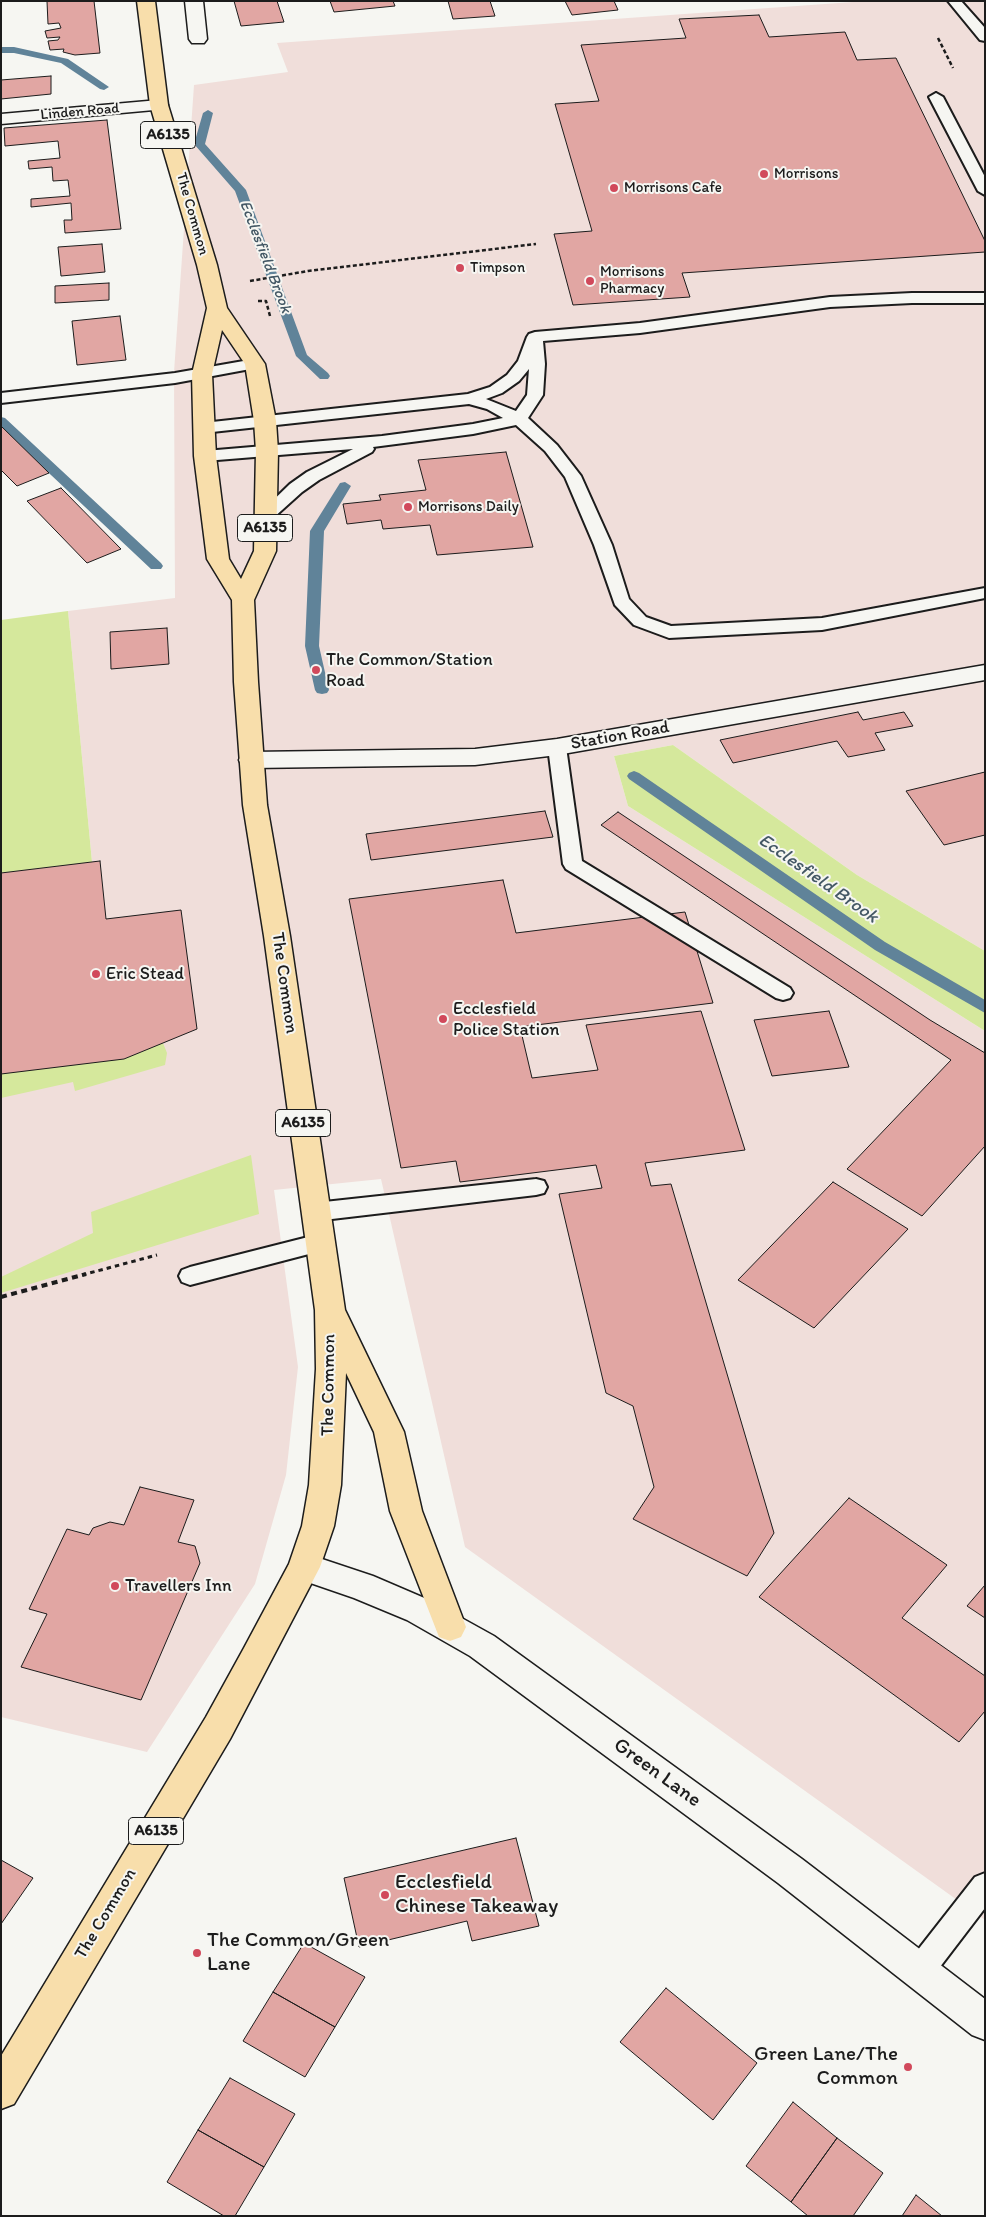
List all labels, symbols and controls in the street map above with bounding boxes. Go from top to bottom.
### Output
street label: Linden Road [40,100,120,124]
road number: A6135 [140,122,196,148]
place label: Morrisons [774,165,838,183]
marker: Morrisons [758,168,770,180]
street label: The Common [172,171,212,257]
place label: Morrisons Cafe [624,179,722,197]
marker: Morrisons Cafe [608,182,620,194]
water label: Ecclesfield Brook [235,198,295,316]
place label: Timpson [470,259,525,277]
marker: Timpson [454,262,466,274]
place label: Morrisons Pharmacy [600,263,664,298]
marker: Morrisons Pharmacy [584,275,596,287]
place label: Morrisons Daily [418,498,519,516]
marker: Morrisons Daily [402,501,414,513]
road number: A6135 [238,514,292,542]
place label: The Common/Station Road [326,649,493,692]
marker: The Common/Station Road [310,664,322,676]
street label: Station Road [569,717,671,755]
water label: Ecclesfield Brook [754,829,882,929]
street label: The Common [266,931,302,1035]
place label: Eric Stead [106,963,184,985]
marker: Eric Stead [90,968,102,980]
place label: Ecclesfield Police Station [453,998,560,1040]
marker: Ecclesfield Police Station [437,1013,449,1025]
road number: A6135 [276,1110,330,1136]
street label: The Common [317,1334,341,1436]
place label: Travellers Inn [125,1575,231,1597]
marker: Travellers Inn [109,1580,121,1592]
street label: Green Lane [608,1733,706,1813]
road number: A6135 [128,1818,184,1844]
street label: The Common [70,1865,142,1963]
place label: Ecclesfield Chinese Takeaway [395,1870,558,1920]
marker: Ecclesfield Chinese Takeaway [379,1889,391,1901]
place label: The Common/Green Lane [207,1928,389,1978]
marker: The Common/Green Lane [191,1947,203,1959]
place label: Green Lane/The Common [754,2042,898,2092]
marker: Green Lane/The Common [902,2061,914,2073]

